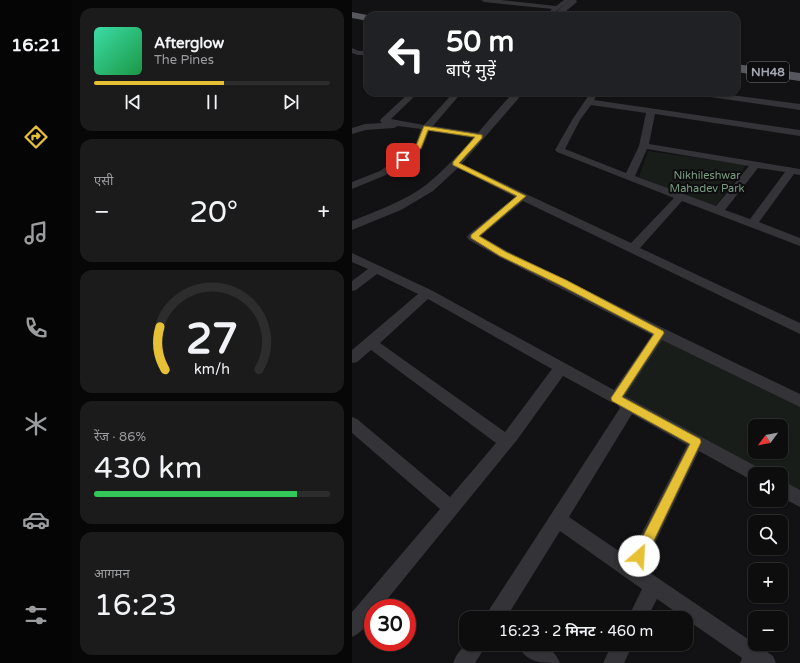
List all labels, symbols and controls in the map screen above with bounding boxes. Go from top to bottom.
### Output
text: 50 m [446,25,514,59]
icon: left [380,28,432,80]
text: 16:21 [11,34,61,56]
text: Afterglow [154,34,224,52]
text: The Pines [154,52,214,68]
text: बाएँ मुड़ें [446,59,496,81]
road number: NH48 [747,62,789,82]
icon: previous [122,91,144,113]
icon: pause [201,91,223,113]
icon: next [280,91,302,113]
icon: directions [22,123,50,151]
pin [386,143,420,177]
icon: arrive [392,149,414,171]
park label: Nikhileshwar Mahadev Park [670,169,745,195]
text: एसी [94,173,113,189]
text: 20° [189,194,238,231]
text: − [94,199,110,225]
text: + [318,199,330,225]
icon: music [22,219,50,247]
icon: phone [22,314,50,342]
text: 27 [186,314,238,364]
text: km/h [194,360,230,377]
icon: climate [22,410,50,438]
north arrow [748,419,788,459]
map controls [748,419,788,651]
text: रेंज · 86% [94,429,146,445]
text: 430 km [94,450,202,487]
button: sound [748,467,788,507]
icon: car [22,506,50,534]
button: search [748,515,788,555]
position arrow [618,535,660,577]
button: + [748,563,788,603]
text: आगमन [94,566,130,582]
text: 16:23 [94,587,177,624]
speed limit sign: 30 [364,599,416,651]
icon: filters [22,601,50,629]
button: − [748,611,788,651]
text: 16:23 · 2 मिनट · 460 m [499,622,653,640]

